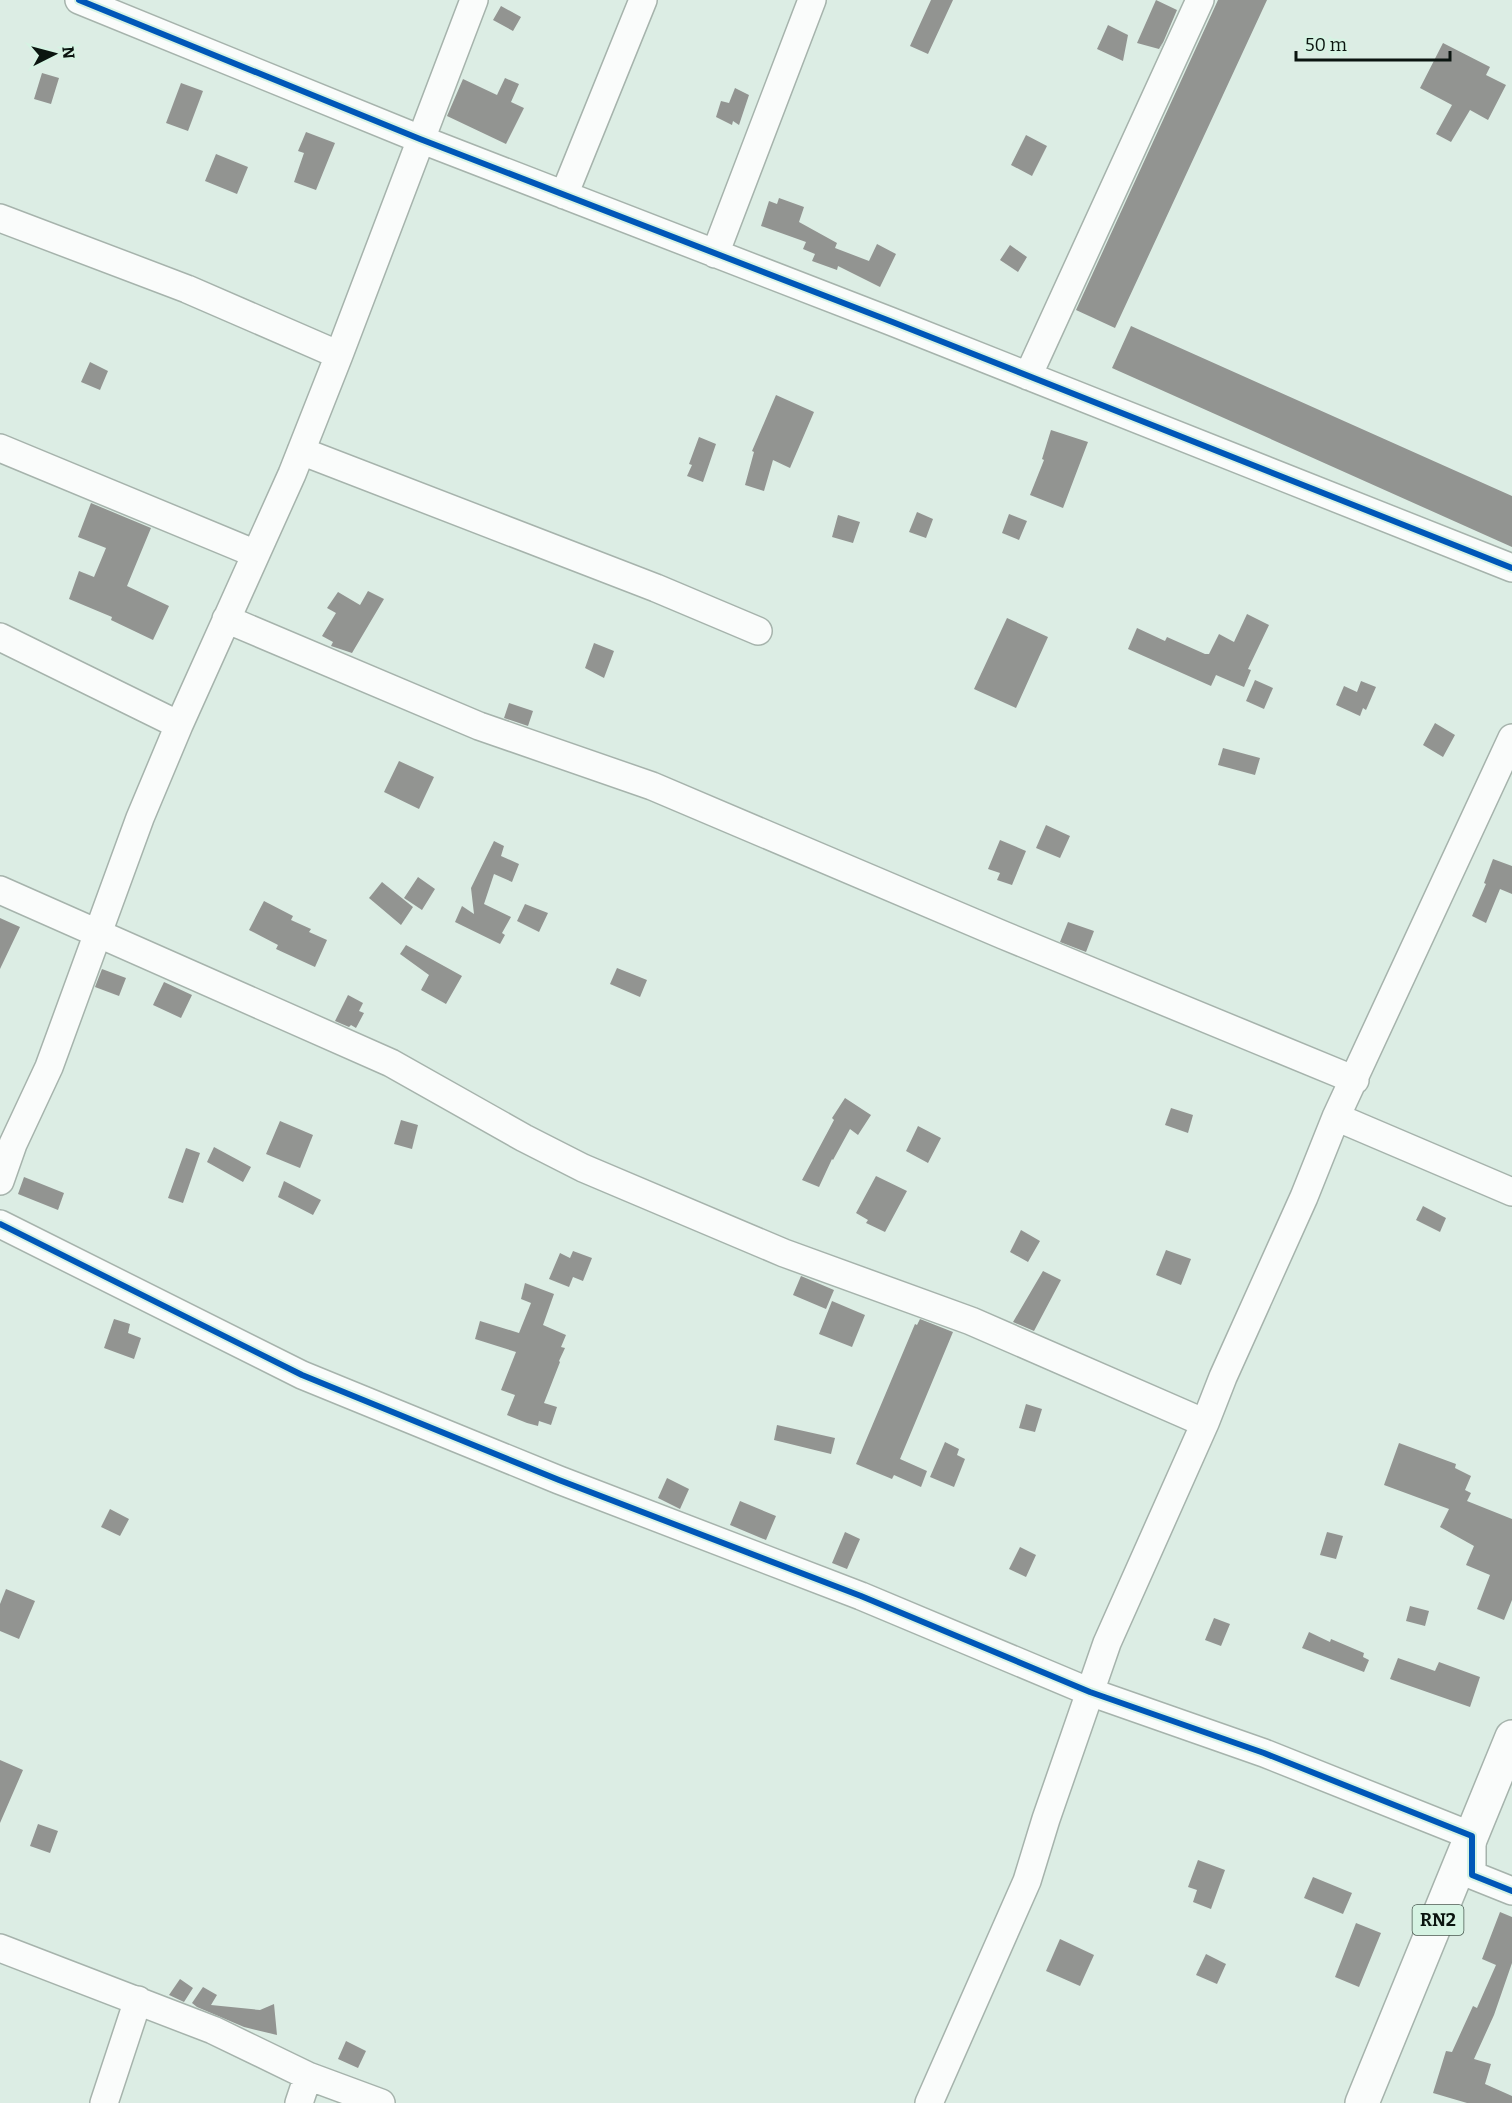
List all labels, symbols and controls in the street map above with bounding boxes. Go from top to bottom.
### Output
north arrow [24,24,84,84]
scale bar [1296,24,1450,62]
text: 50 m [1305,34,1347,56]
text: N [58,45,79,60]
road number: RN2 [1412,1905,1464,1935]

